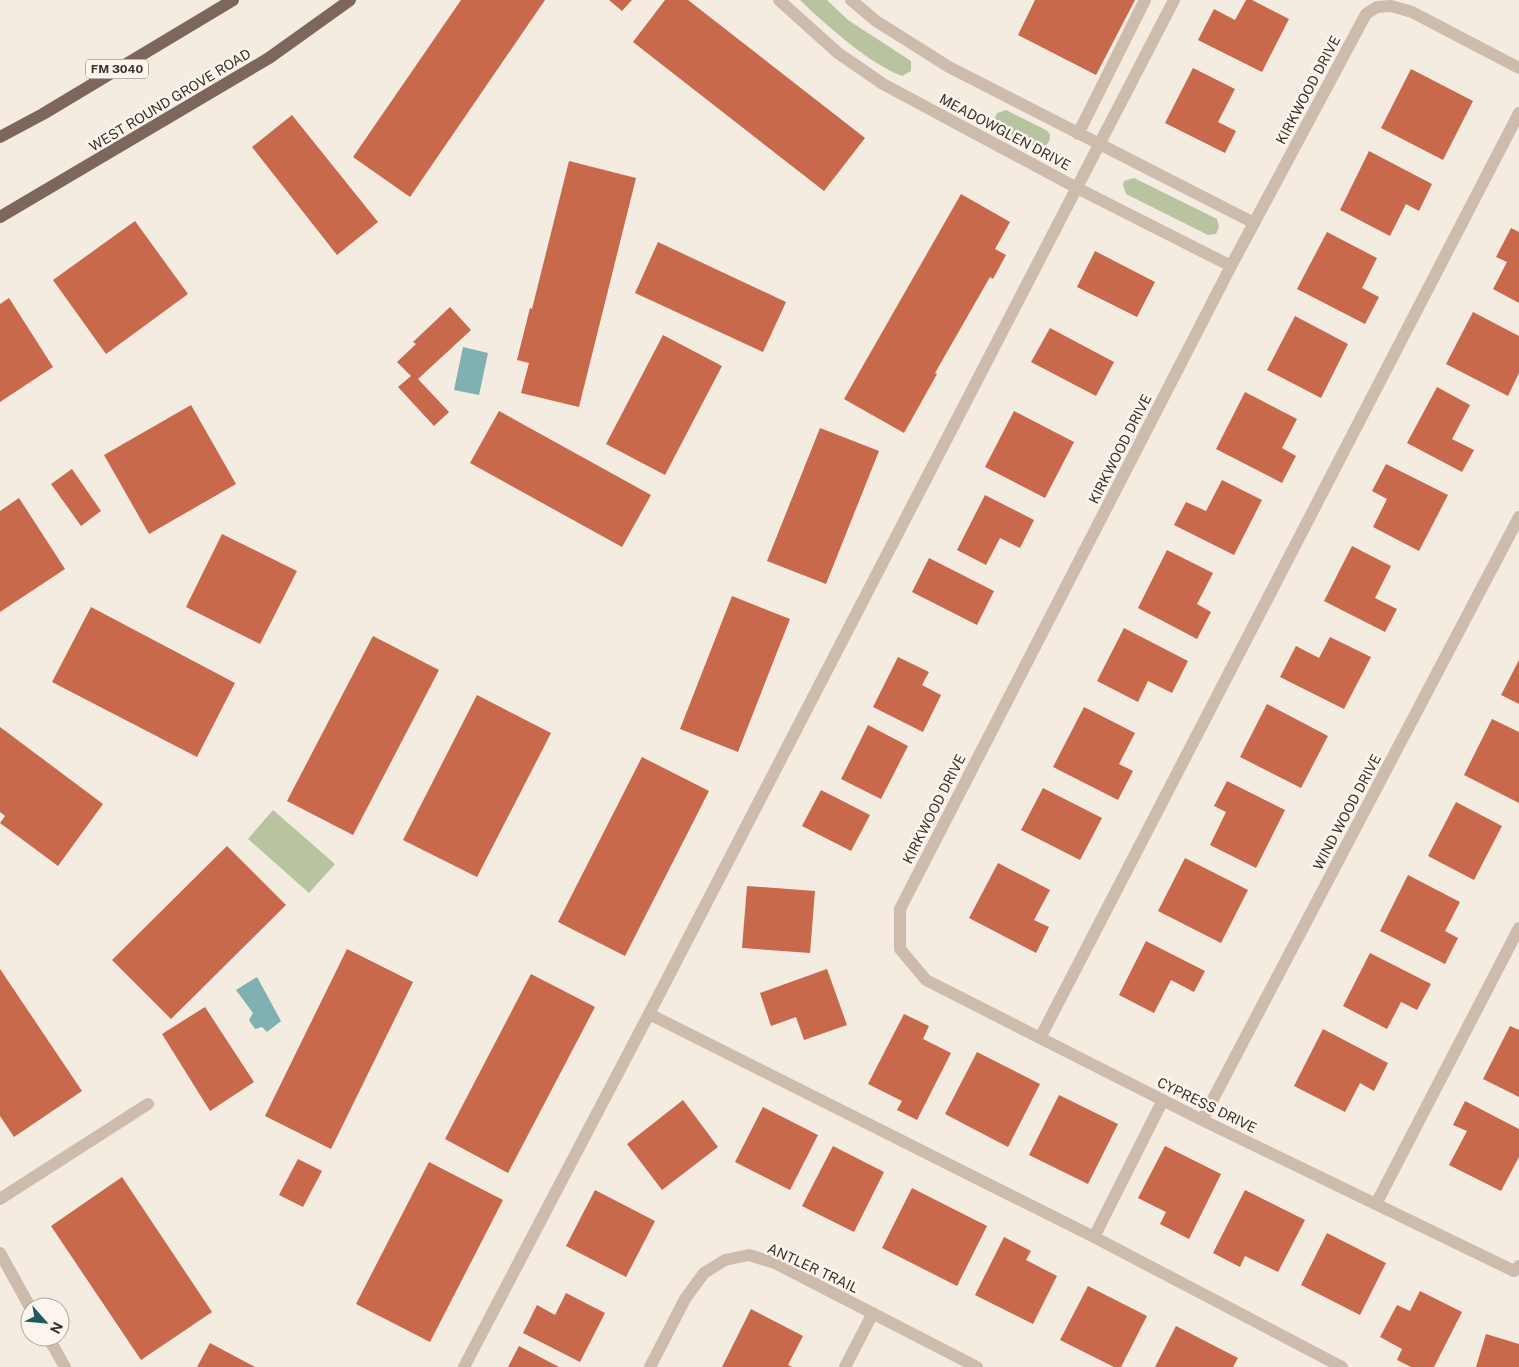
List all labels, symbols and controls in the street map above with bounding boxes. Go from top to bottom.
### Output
street label: KIRKWOOD DRIVE [1273,33,1343,147]
street label: WEST ROUND GROVE ROAD [86,45,254,155]
road number: FM 3040 [86,60,148,78]
street label: MEADOWGLEN DRIVE [937,91,1073,173]
street label: KIRKWOOD DRIVE [1085,392,1155,506]
street label: WIND WOOD DRIVE [1310,751,1384,873]
street label: KIRKWOOD DRIVE [899,752,969,866]
street label: CYPRESS DRIVE [1155,1074,1259,1136]
street label: ANTLER TRAIL [765,1240,861,1296]
north arrow [20,1297,70,1347]
text: N [47,1319,66,1336]

